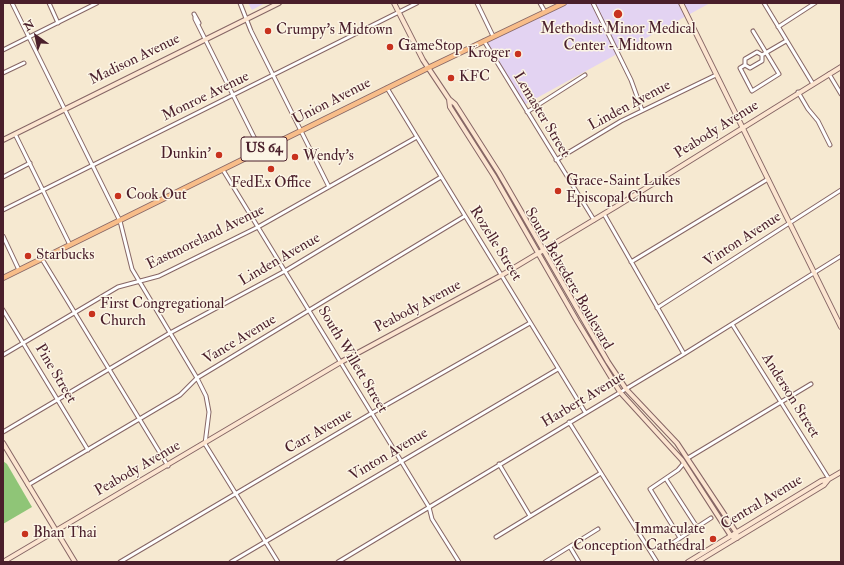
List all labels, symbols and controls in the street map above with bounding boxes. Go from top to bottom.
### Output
marker: Methodist Minor Medical Center - Midtown [612,8,624,20]
north arrow [16,16,56,56]
text: N [22,17,37,34]
place label: Methodist Minor Medical Center - Midtown [540,21,696,56]
place label: Crumpy's Midtown [276,22,393,40]
marker: Crumpy's Midtown [263,26,273,36]
street label: Madison Avenue [87,30,183,90]
place label: GameStop [398,38,463,56]
marker: GameStop [385,42,395,52]
place label: Kroger [468,45,510,63]
marker: Kroger [513,49,523,59]
street label: Monroe Avenue [159,68,253,126]
place label: KFC [459,69,490,87]
street label: Lemaster Street [509,69,573,161]
marker: KFC [446,73,456,83]
street label: Union Avenue [290,75,374,129]
street label: Linden Avenue [586,77,674,135]
street label: Peabody Avenue [672,97,762,163]
road number: US 64 [241,137,287,161]
place label: Dunkin' [161,146,211,164]
place label: Wendy's [303,148,354,166]
marker: Dunkin' [214,150,224,160]
marker: Wendy's [290,152,300,162]
marker: FedEx Office [266,164,276,174]
place label: Grace-Saint Lukes Episcopal Church [566,173,680,208]
place label: FedEx Office [231,175,311,193]
marker: Grace-Saint Lukes Episcopal Church [553,186,563,196]
place label: Cook Out [126,187,186,205]
marker: Cook Out [113,191,123,201]
street label: Eastmoreland Avenue [144,202,268,274]
street label: Rozelle Street [465,203,525,285]
street label: South Belvedere Boulevard [520,205,616,353]
street label: Vinton Avenue [701,208,785,272]
street label: Linden Avenue [236,230,324,290]
place label: Starbucks [36,247,94,265]
marker: Starbucks [23,251,33,261]
street label: Peabody Avenue [371,277,465,337]
place label: First Congregational Church [100,296,224,331]
street label: South Willett Street [313,303,391,417]
marker: First Congregational Church [87,309,97,319]
street label: Vance Avenue [200,311,280,369]
street label: Pine Street [30,341,80,407]
street label: Anderson Street [757,351,823,441]
street label: Harbert Avenue [539,368,629,432]
street label: Carr Avenue [282,405,356,459]
street label: Vinton Avenue [346,424,432,486]
street label: Peabody Avenue [92,437,184,501]
street label: Central Avenue [718,472,806,534]
place label: Immaculate Conception Cathedral [573,521,705,556]
place label: Bhan Thai [33,525,97,543]
marker: Bhan Thai [20,529,30,539]
marker: Immaculate Conception Cathedral [708,534,718,544]

